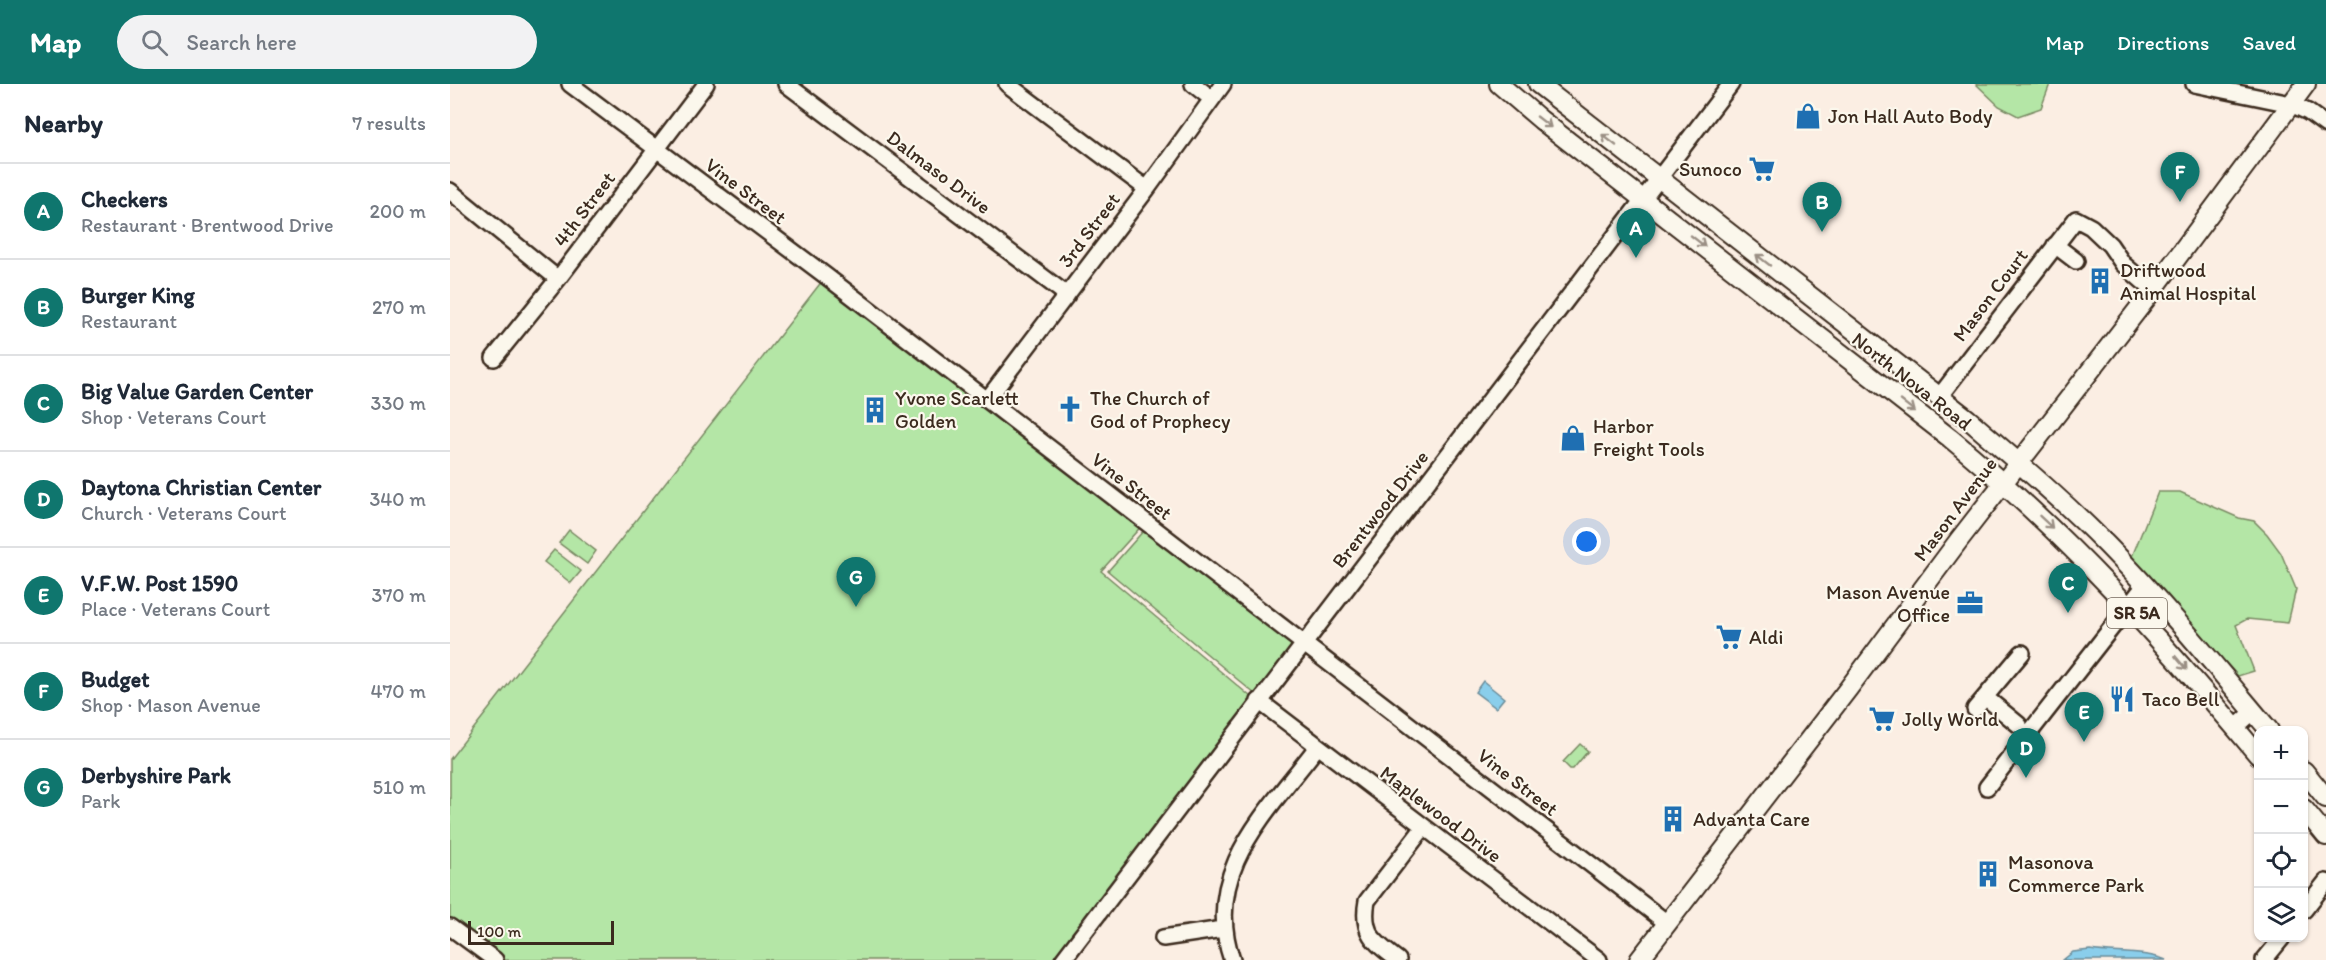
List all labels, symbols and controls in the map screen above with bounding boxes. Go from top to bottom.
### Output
search box [117,15,537,69]
text: Map [30,25,81,59]
icon: search [138,26,171,59]
text: Search here [186,29,297,56]
text: Map [2046,30,2084,55]
text: Directions [2117,30,2209,55]
text: Saved [2242,30,2296,55]
shop icon: Jon Hall Auto Body [1793,101,1823,131]
place label: Jon Hall Auto Body [1828,104,1993,128]
text: Nearby [24,107,103,139]
text: 7 results [352,111,426,135]
one-way arrow [1536,115,1552,128]
street label: Dalmaso Drive [882,125,996,219]
one-way arrow [1601,133,1617,146]
pin: F [2160,152,2200,202]
street label: Vine Street [701,153,791,229]
supermarket icon: Sunoco [1747,154,1777,184]
place label: Sunoco [1679,157,1742,181]
street label: 4th Street [548,166,620,251]
pin: B [1802,182,1842,232]
text: Checkers [81,186,168,213]
street label: 3rd Street [1053,188,1125,272]
text: A [37,199,50,223]
text: 200 m [370,199,426,223]
pin: A [1616,208,1656,258]
text: Restaurant · Brentwood Drive [81,213,334,237]
one-way arrow [1689,235,1705,248]
street label: Mason Court [1947,244,2033,346]
one-way arrow [1755,254,1771,267]
place label: Driftwood Animal Hospital [2120,258,2257,305]
building icon: Driftwood Animal Hospital [2085,266,2115,296]
text: Burger King [81,282,195,309]
text: B [37,295,50,319]
text: 270 m [372,295,426,319]
text: Restaurant [81,309,177,333]
street label: North Nova Road [1847,327,1977,435]
text: Big Value Garden Center [81,378,313,405]
place label: Yvone Scarlett Golden [895,386,1019,433]
place label: The Church of God of Prophecy [1090,386,1231,433]
text: C [37,391,50,415]
text: 330 m [371,391,426,415]
church icon: The Church of God of Prophecy [1055,394,1085,424]
building icon: Yvone Scarlett Golden [860,395,890,425]
one-way arrow [1900,399,1916,412]
text: Shop · Veterans Court [81,405,266,429]
place label: Harbor Freight Tools [1593,414,1705,461]
shop icon: Harbor Freight Tools [1558,423,1588,453]
street label: Brentwood Drive [1327,445,1433,573]
street label: Vine Street [1087,447,1177,525]
street label: Mason Avenue [1908,452,2002,566]
text: Daytona Christian Center [81,474,321,501]
text: D [37,487,50,511]
text: 340 m [369,487,426,511]
text: Church · Veterans Court [81,501,286,525]
one-way arrow [2039,515,2054,529]
your location [1572,527,1601,556]
pin: G [836,558,876,607]
pin: C [2048,564,2088,613]
text: V.F.W. Post 1590 [81,570,238,597]
place label: Mason Avenue Office [1826,580,1950,627]
text: E [38,583,49,607]
text: 370 m [372,583,426,607]
office icon: Mason Avenue Office [1955,588,1985,618]
text: Place · Veterans Court [81,597,270,621]
road number: SR 5A [2107,598,2167,628]
supermarket icon: Aldi [1714,622,1744,652]
place label: Aldi [1749,625,1783,649]
one-way arrow [2174,655,2187,671]
text: Budget [81,666,149,693]
text: F [38,679,49,703]
text: 470 m [370,679,426,703]
restaurant icon: Taco Bell [2107,684,2137,714]
place label: Taco Bell [2142,687,2220,711]
pin: E [2064,692,2104,742]
text: Shop · Mason Avenue [81,693,261,717]
supermarket icon: Jolly World [1867,704,1897,734]
place label: Jolly World [1902,707,1999,731]
map controls [2254,726,2308,942]
button: + [2254,726,2308,780]
pin: D [2006,728,2046,778]
street label: Vine Street [1473,743,1563,821]
street label: Maplewood Drive [1375,760,1507,868]
text: Derbyshire Park [81,762,231,789]
text: G [37,775,50,799]
text: 510 m [373,775,426,799]
button: − [2254,780,2308,834]
text: Park [81,789,120,813]
building icon: Advanta Care [1658,804,1688,834]
place label: Advanta Care [1693,807,1810,831]
button: locate [2254,834,2308,888]
place label: Masonova Commerce Park [2008,850,2145,897]
building icon: Masonova Commerce Park [1973,859,2003,889]
button: layers [2254,888,2308,942]
scale bar [468,918,614,946]
text: 100 m [477,922,521,941]

